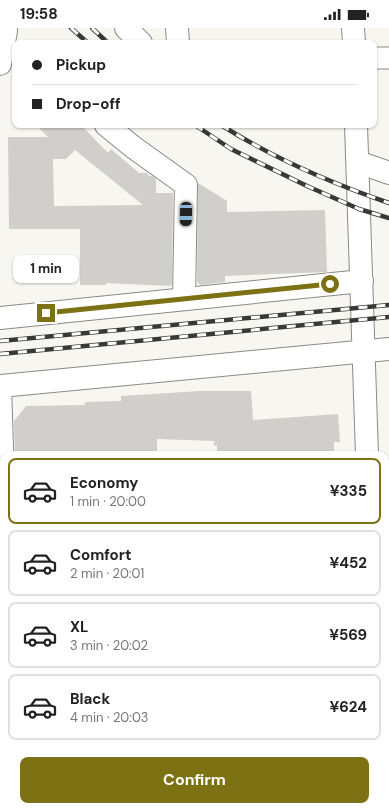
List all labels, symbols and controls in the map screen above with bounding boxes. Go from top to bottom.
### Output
text: 19:58 [20,4,58,24]
text: Pickup [56,55,106,75]
text: Drop-off [56,94,121,114]
car [180,202,192,226]
callout: 1 min [13,255,79,283]
text: 1 min [30,260,62,277]
route start [321,275,339,293]
route end [37,304,55,322]
icon: car [22,473,58,509]
text: Economy [70,473,138,493]
text: ¥335 [330,481,367,501]
text: 1 min · 20:00 [70,493,146,510]
icon: car [22,545,58,581]
text: Comfort [70,545,131,565]
text: ¥452 [330,553,367,573]
text: 2 min · 20:01 [70,565,144,582]
icon: car [22,617,58,653]
text: XL [70,617,88,637]
text: ¥569 [329,625,367,645]
text: 3 min · 20:02 [70,637,148,654]
icon: car [22,689,58,725]
text: Black [70,689,110,709]
text: ¥624 [330,697,367,717]
text: 4 min · 20:03 [70,709,148,726]
button: Confirm [20,757,369,803]

